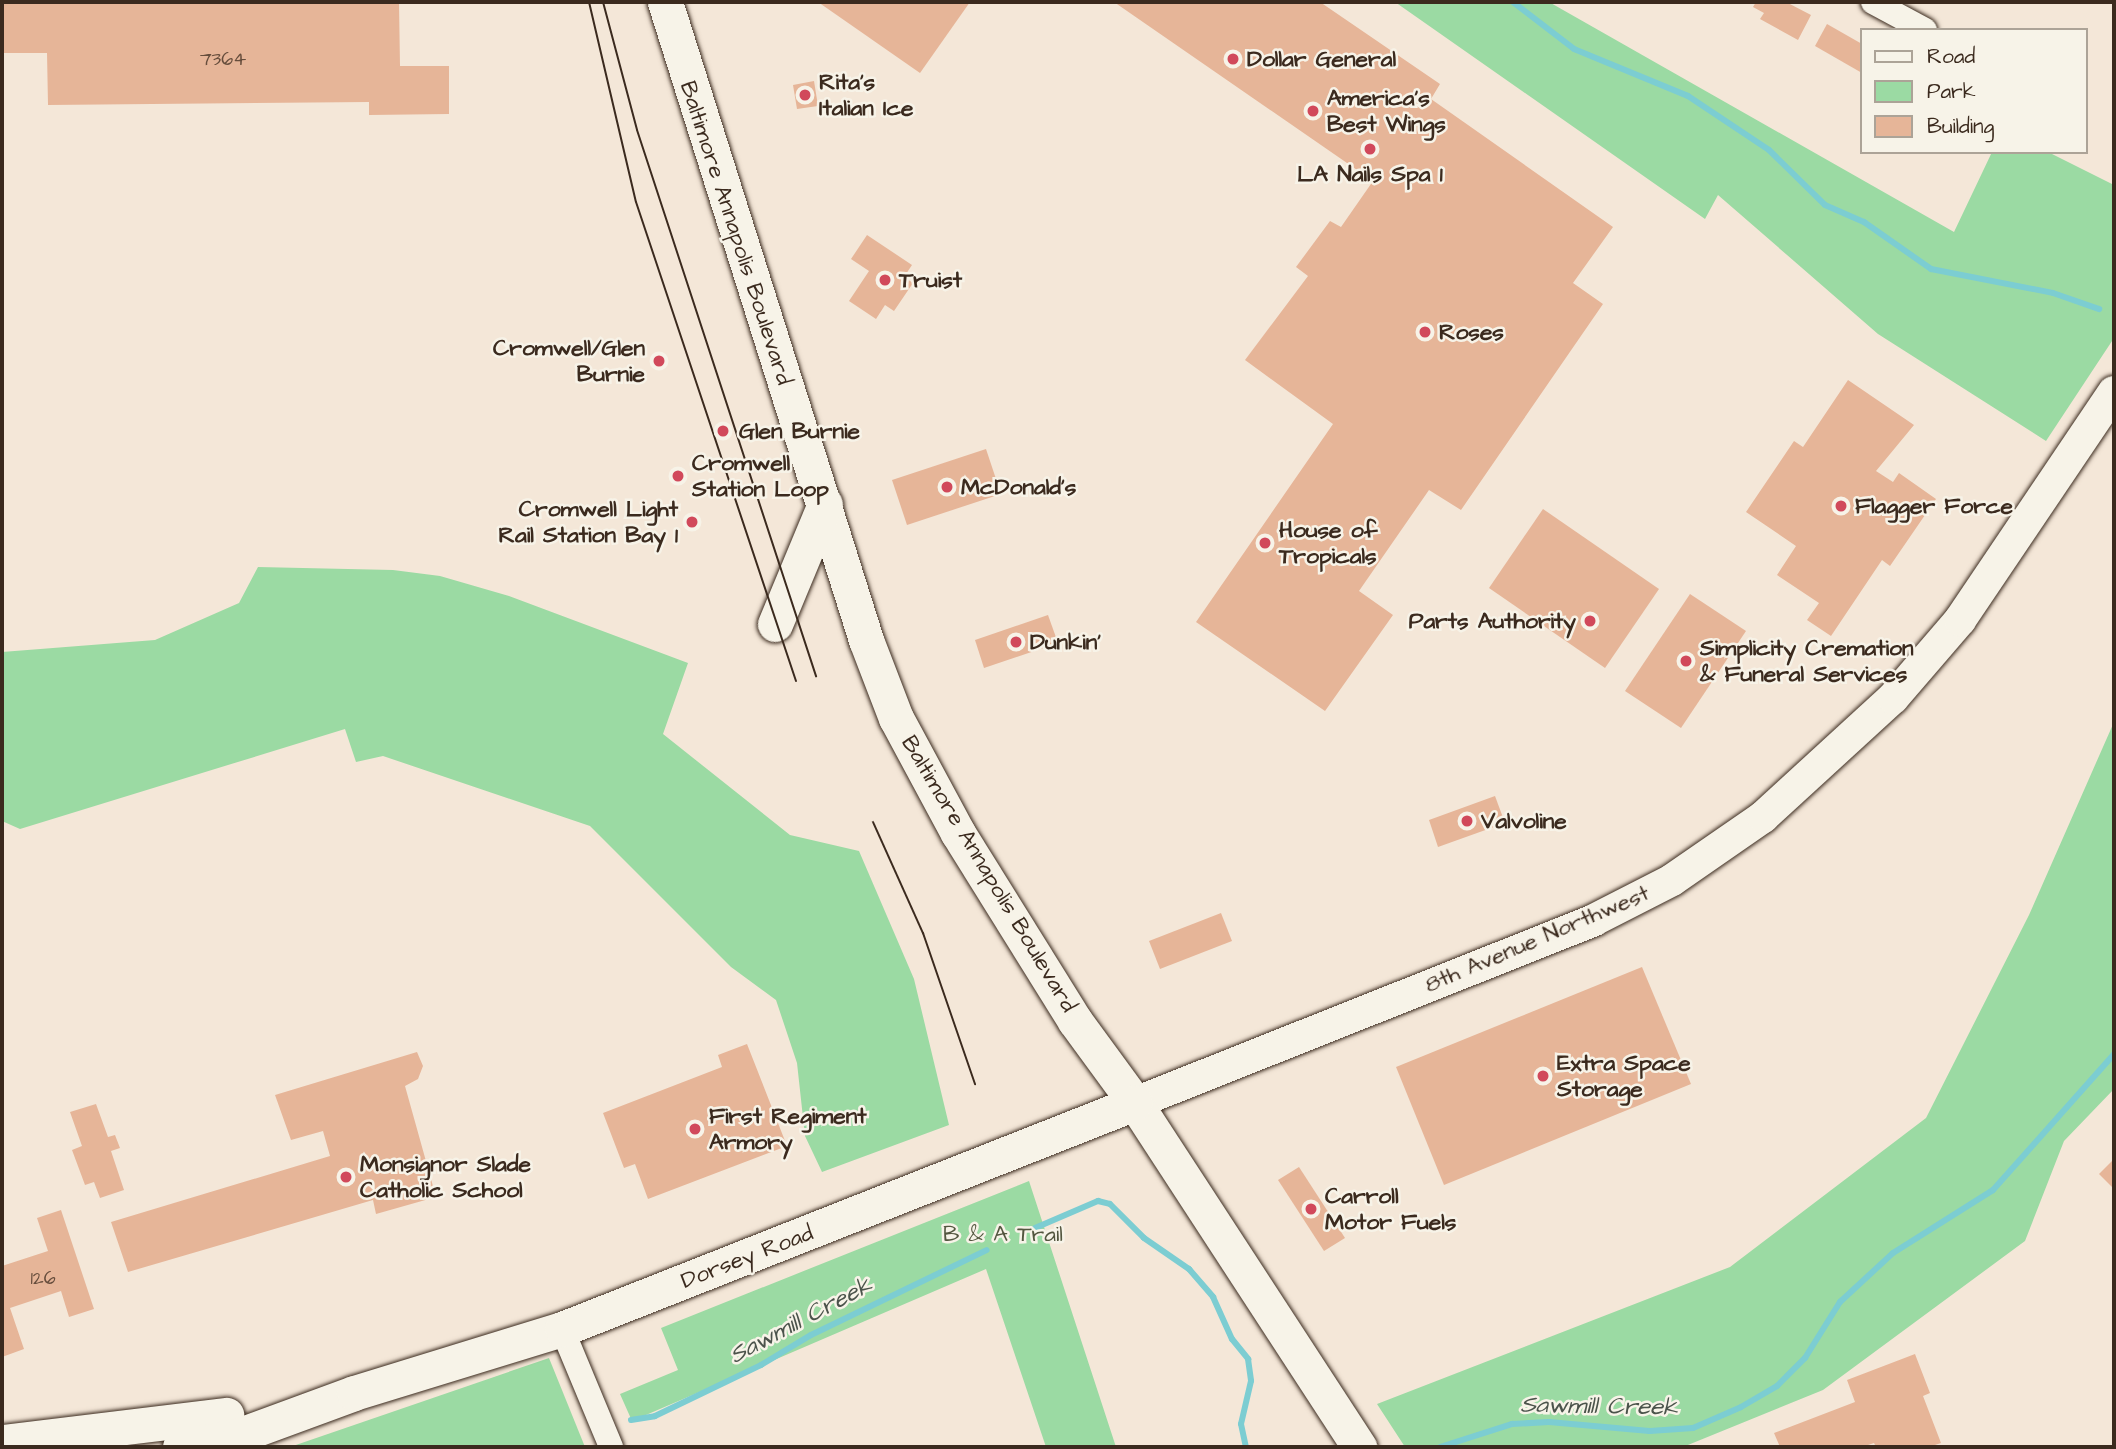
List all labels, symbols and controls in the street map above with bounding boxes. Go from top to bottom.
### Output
legend [1860,28,2088,154]
text: Road [1927,42,1975,71]
place label: Dollar General [1247,45,1396,73]
house number: 7364 [200,49,246,71]
marker: Dollar General [1225,51,1241,67]
place label: Rita's Italian Ice [819,68,913,122]
text: Park [1927,77,1976,106]
street label: Baltimore Annapolis Boulevard [674,78,798,388]
place label: America's Best Wings [1327,84,1446,138]
marker: Rita's Italian Ice [797,87,813,103]
marker: America's Best Wings [1305,103,1321,119]
text: Building [1927,112,1994,141]
marker: LA Nails Spa 1 [1362,141,1378,157]
place label: LA Nails Spa 1 [1297,160,1443,188]
place label: Truist [899,266,962,294]
marker: Truist [877,272,893,288]
place label: Roses [1439,318,1504,346]
marker: Roses [1417,324,1433,340]
place label: Cromwell/Glen Burnie [493,334,645,388]
marker: Cromwell/Glen Burnie [651,353,667,369]
place label: Glen Burnie [739,417,860,445]
marker: Glen Burnie [713,421,733,441]
place label: Cromwell Station Loop [692,449,829,503]
marker: Cromwell Station Loop [670,468,686,484]
place label: McDonald's [961,473,1076,501]
marker: McDonald's [939,479,955,495]
place label: Flagger Force [1855,492,2013,520]
place label: Cromwell Light Rail Station Bay 1 [499,495,678,549]
marker: Flagger Force [1833,498,1849,514]
marker: Cromwell Light Rail Station Bay 1 [684,514,700,530]
place label: House of Tropicals [1279,516,1377,570]
marker: House of Tropicals [1257,535,1273,551]
place label: Parts Authority [1409,607,1576,635]
marker: Parts Authority [1582,613,1598,629]
place label: Dunkin' [1030,628,1101,656]
marker: Dunkin' [1008,634,1024,650]
place label: Simplicity Cremation & Funeral Services [1700,634,1913,688]
marker: Simplicity Cremation & Funeral Services [1678,653,1694,669]
street label: Baltimore Annapolis Boulevard [895,731,1083,1017]
place label: Valvoline [1481,807,1567,835]
marker: Valvoline [1459,813,1475,829]
street label: 8th Avenue Northwest [1421,879,1653,999]
place label: Extra Space Storage [1557,1049,1691,1103]
marker: Extra Space Storage [1535,1068,1551,1084]
place label: First Regiment Armory [709,1102,866,1156]
marker: First Regiment Armory [687,1121,703,1137]
place label: Monsignor Slade Catholic School [360,1150,531,1204]
marker: Monsignor Slade Catholic School [338,1169,354,1185]
place label: Carroll Motor Fuels [1325,1182,1456,1236]
marker: Carroll Motor Fuels [1303,1201,1319,1217]
street label: Dorsey Road [677,1219,817,1295]
park label: B & A Trail [943,1220,1063,1248]
house number: 126 [30,1268,56,1290]
water label: Sawmill Creek [725,1271,877,1371]
water label: Sawmill Creek [1520,1391,1678,1423]

